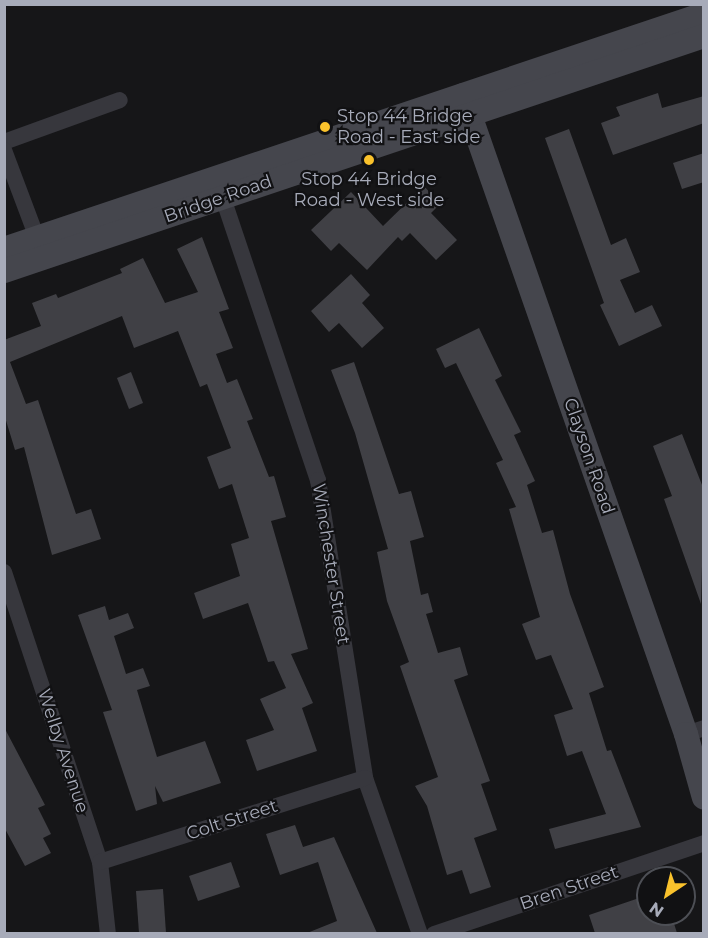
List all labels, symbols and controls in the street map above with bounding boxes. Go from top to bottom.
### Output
place label: Stop 44 Bridge Road - East side [337,106,480,148]
marker: Stop 44 Bridge Road - East side [318,120,332,134]
marker: Stop 44 Bridge Road - West side [362,153,376,167]
place label: Stop 44 Bridge Road - West side [294,169,444,212]
street label: Bridge Road [161,170,275,228]
street label: Clayson Road [559,395,619,517]
street label: Winchester Street [308,482,354,646]
street label: Welby Avenue [33,686,93,816]
street label: Colt Street [184,795,280,845]
street label: Bren Street [517,861,621,915]
north arrow [636,866,696,926]
text: N [646,898,667,921]

